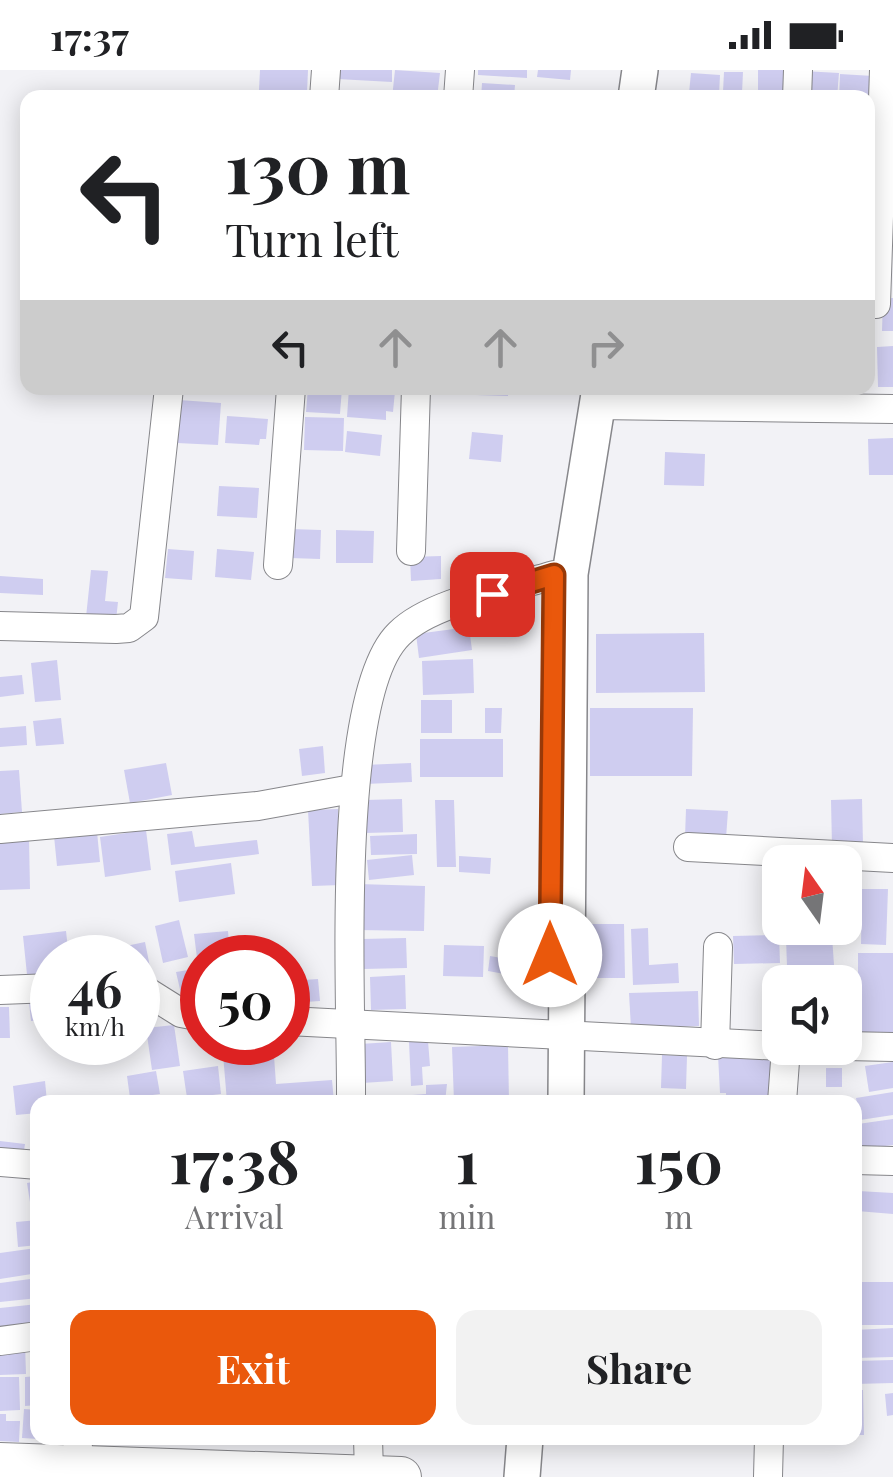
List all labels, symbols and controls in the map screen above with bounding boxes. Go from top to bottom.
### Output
text: 17:37 [50,10,129,61]
text: 130 m [225,118,410,212]
icon: left [60,130,190,260]
text: Turn left [225,208,399,268]
icon: left [263,320,318,375]
icon: ahead [368,320,423,375]
icon: ahead [473,320,528,375]
icon: right [578,320,633,375]
pin [450,552,535,637]
icon: arrive [465,567,520,622]
north arrow [762,845,862,945]
map controls [762,845,862,1065]
position arrow [498,903,602,1007]
speed limit sign: 50 [180,935,310,1065]
text: 46 [68,954,122,1021]
button: sound [762,965,862,1065]
text: km/h [65,1009,125,1042]
text: 17:38 [169,1119,300,1199]
text: 1 [456,1119,479,1199]
text: 150 [634,1119,723,1199]
text: Arrival [185,1194,284,1237]
text: min [439,1194,495,1237]
text: m [665,1194,693,1237]
button: Exit [70,1310,436,1425]
button: Share [456,1310,822,1425]

